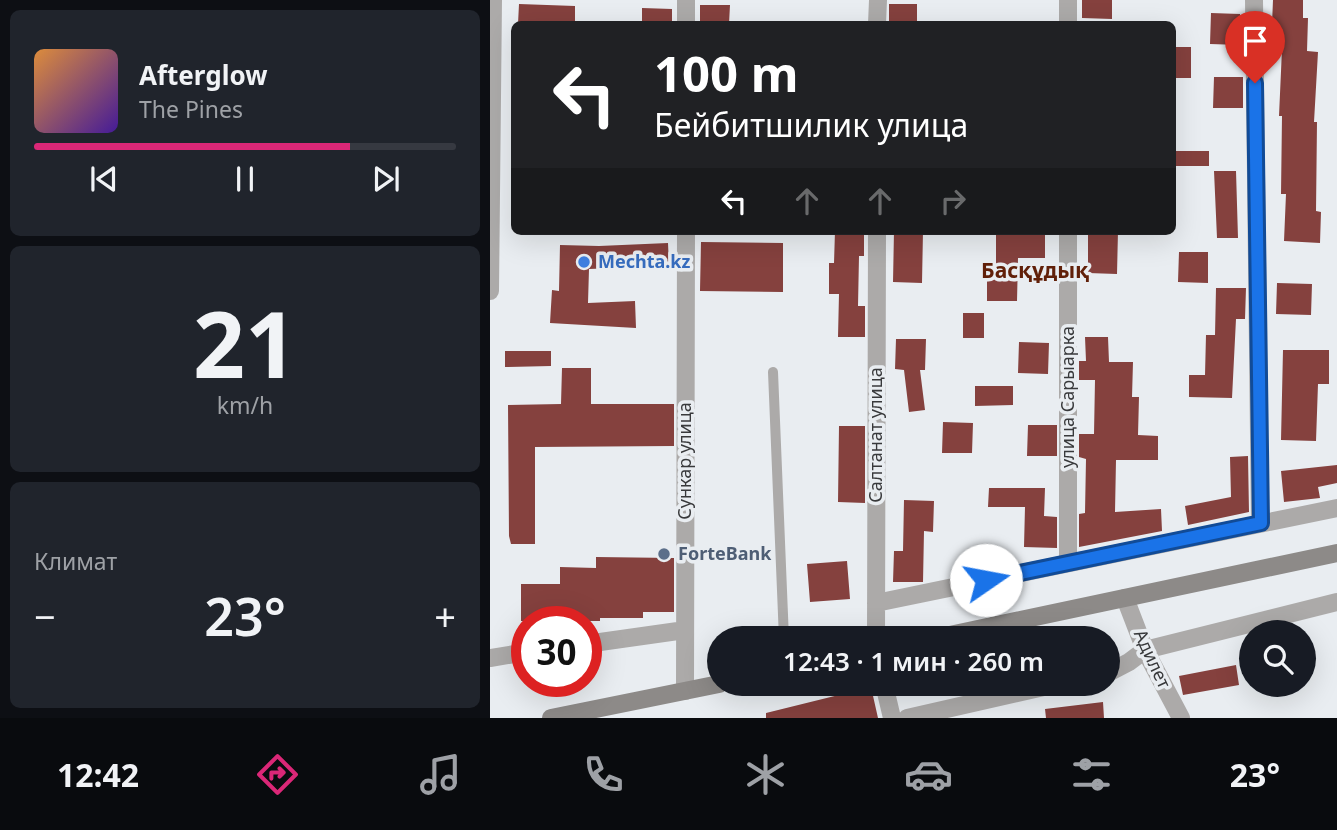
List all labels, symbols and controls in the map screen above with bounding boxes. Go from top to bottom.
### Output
pin [1225,11,1285,83]
icon: arrive [1236,22,1274,60]
text: 100 m [654,40,799,106]
icon: left [539,49,630,140]
text: Afterglow [139,57,267,93]
text: The Pines [139,93,243,125]
text: Бейбитшилик улица [654,103,968,146]
icon: previous [85,160,123,198]
icon: pause [226,160,264,198]
icon: next [367,160,405,198]
icon: left [715,182,753,220]
icon: ahead [788,182,826,220]
icon: ahead [861,182,899,220]
icon: right [934,182,972,220]
place label: Mechta.kz [598,249,691,273]
marker: Mechta.kz [576,254,592,270]
district label: Басқұдық [981,256,1089,284]
text: 21 [193,281,297,405]
street label: улица Сарыарка [1055,326,1079,468]
street label: Салтанат улица [863,367,887,503]
text: km/h [217,389,273,421]
street label: Сункар улица [672,402,696,520]
place label: ForteBank [678,541,772,565]
position arrow [949,543,1023,617]
text: Климат [34,545,117,577]
marker: ForteBank [656,546,672,562]
text: 23° [204,580,286,651]
text: − [34,590,56,642]
text: + [434,590,456,642]
speed limit sign: 30 [511,606,602,697]
map controls [1239,620,1316,697]
button: search [1239,620,1316,697]
street label: Адилет [1129,625,1177,692]
text: 12:43 · 1 мин · 260 m [783,643,1044,679]
icon: directions [253,750,302,799]
icon: music [416,750,465,799]
icon: phone [579,750,628,799]
icon: climate [741,750,790,799]
icon: car [904,750,953,799]
icon: filters [1067,750,1116,799]
text: 12:42 [57,753,139,796]
text: 23° [1230,753,1280,796]

